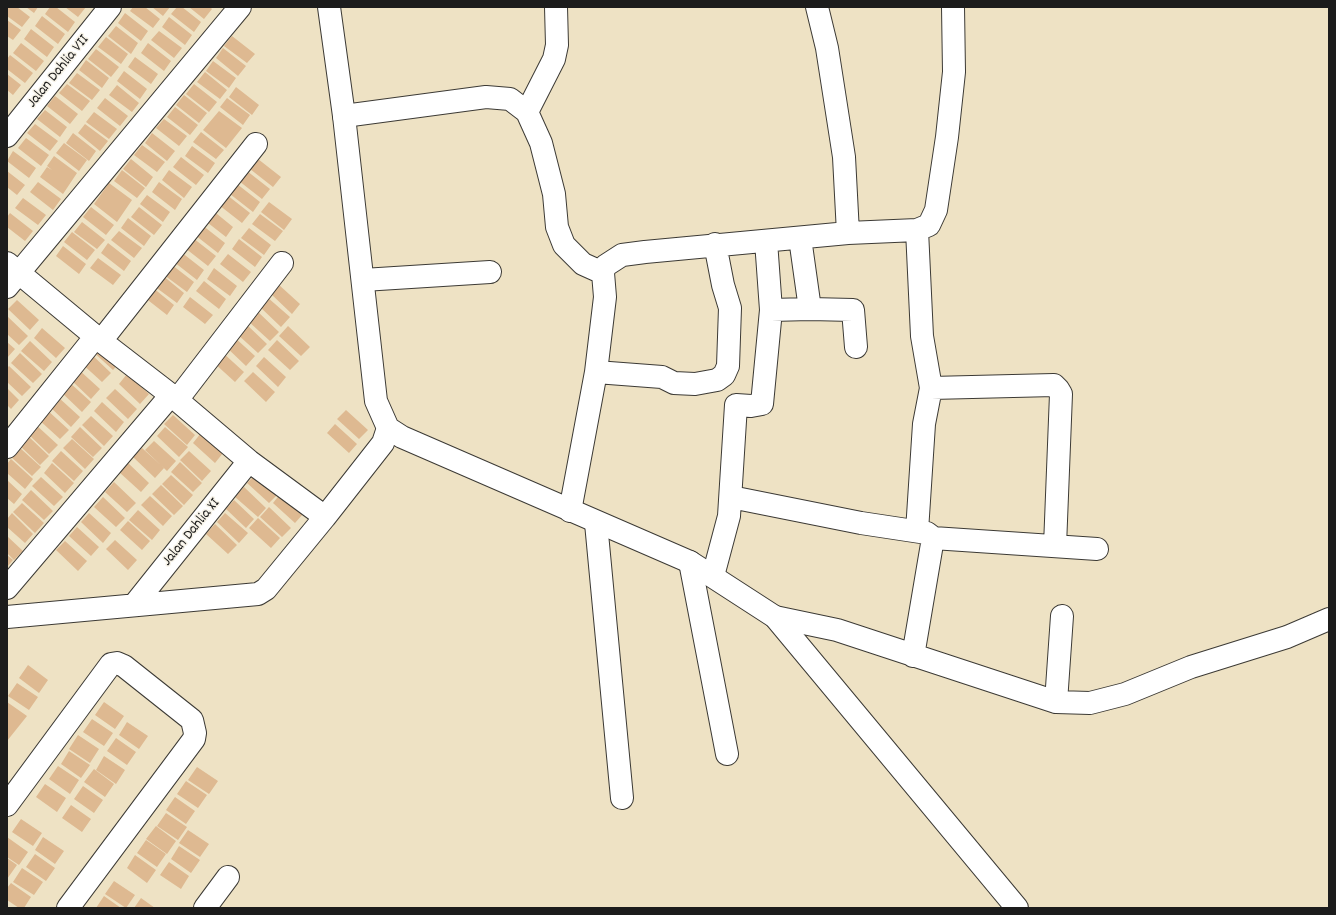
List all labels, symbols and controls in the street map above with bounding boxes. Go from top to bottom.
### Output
street label: Jalan Dahlia VII [24,32,94,112]
street label: Jalan Dahlia XI [159,496,225,570]

